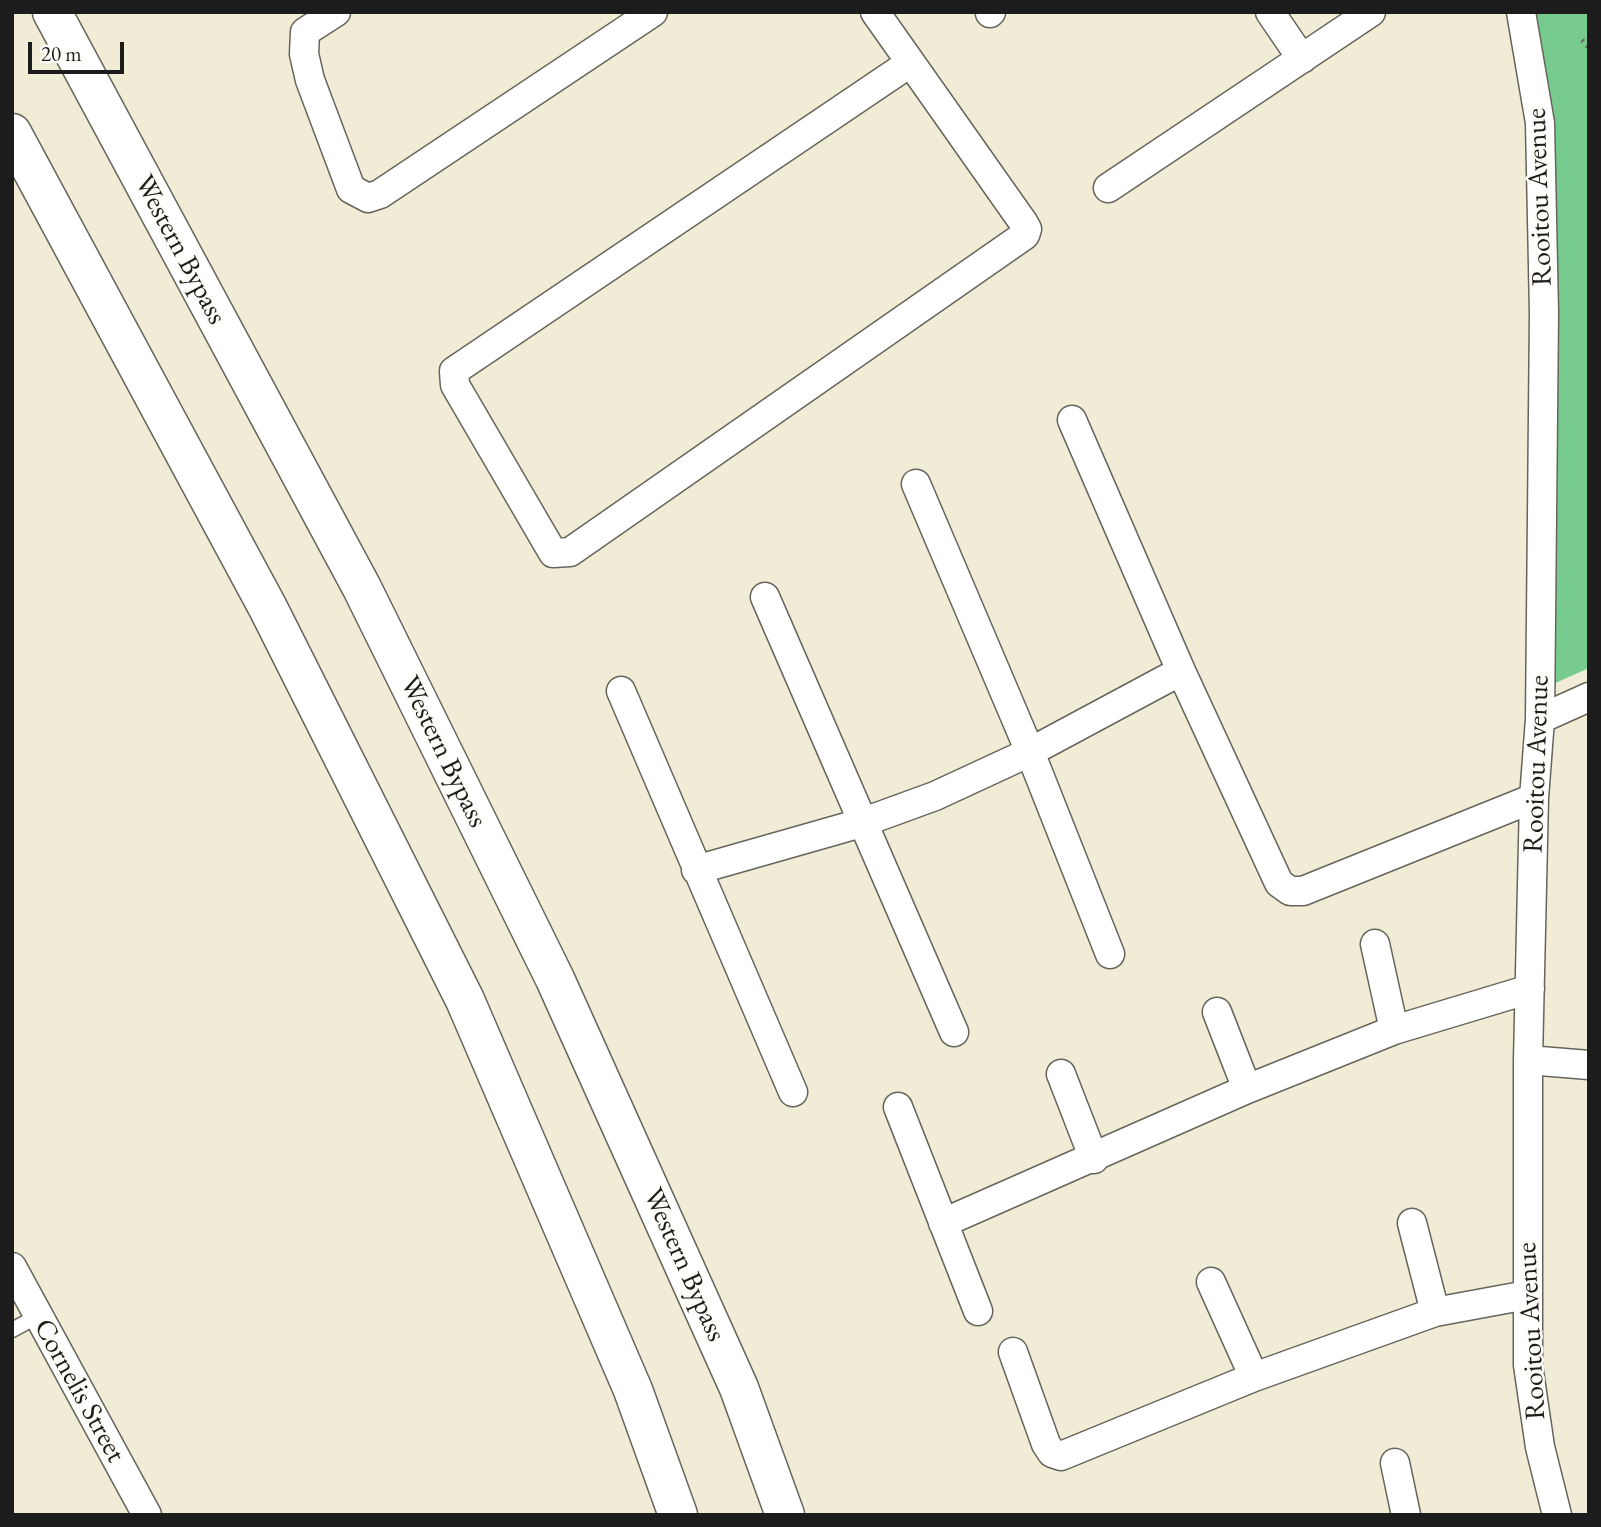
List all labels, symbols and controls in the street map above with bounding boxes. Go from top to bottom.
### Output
scale bar [32,28,128,72]
text: 20 m [41,40,82,67]
street label: Rooitou Avenue [1520,108,1560,286]
street label: Western Bypass [127,170,233,330]
street label: Western Bypass [392,671,494,833]
street label: Rooitou Avenue [1517,675,1557,853]
street label: Western Bypass [635,1183,733,1347]
street label: Rooitou Avenue [1511,1241,1553,1421]
street label: Cornelis Street [26,1314,132,1468]

